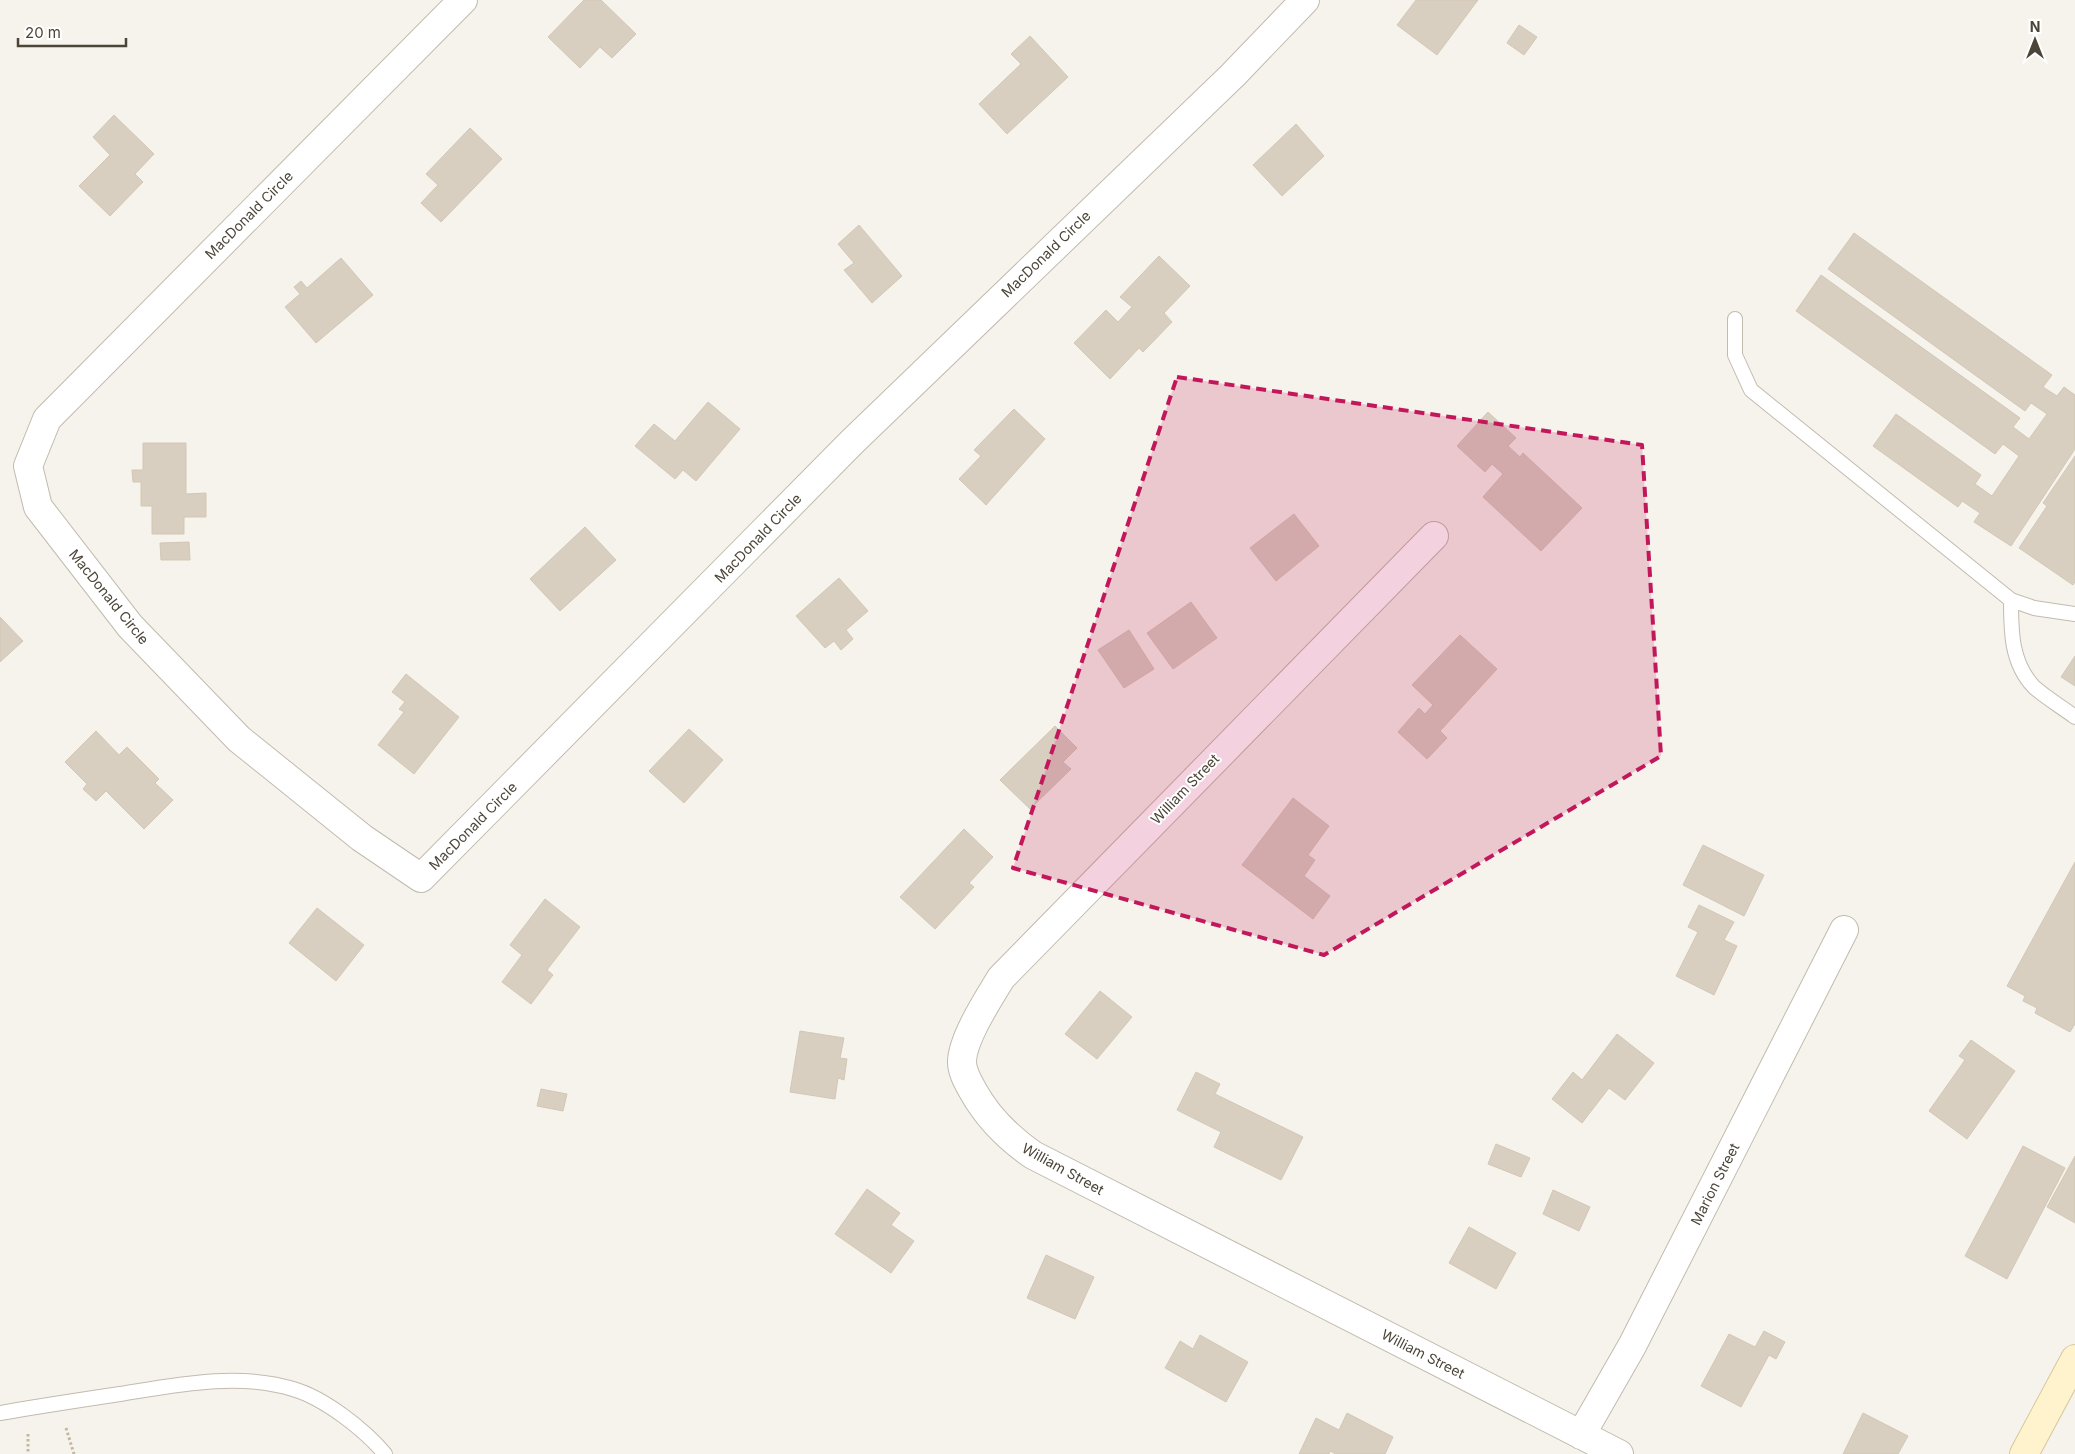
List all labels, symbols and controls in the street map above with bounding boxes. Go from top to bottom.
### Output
scale bar [18,15,125,47]
north arrow [2010,15,2060,65]
text: N [2030,18,2040,35]
text: 20 m [25,23,61,42]
street label: MacDonald Circle [201,167,296,262]
street label: MacDonald Circle [998,207,1094,300]
street label: MacDonald Circle [711,490,804,586]
street label: MacDonald Circle [66,546,153,648]
street label: William Street [1147,750,1223,827]
street label: MacDonald Circle [425,778,520,873]
street label: William Street [1019,1139,1107,1198]
street label: Marion Street [1687,1140,1743,1228]
street label: William Street [1379,1325,1468,1382]

